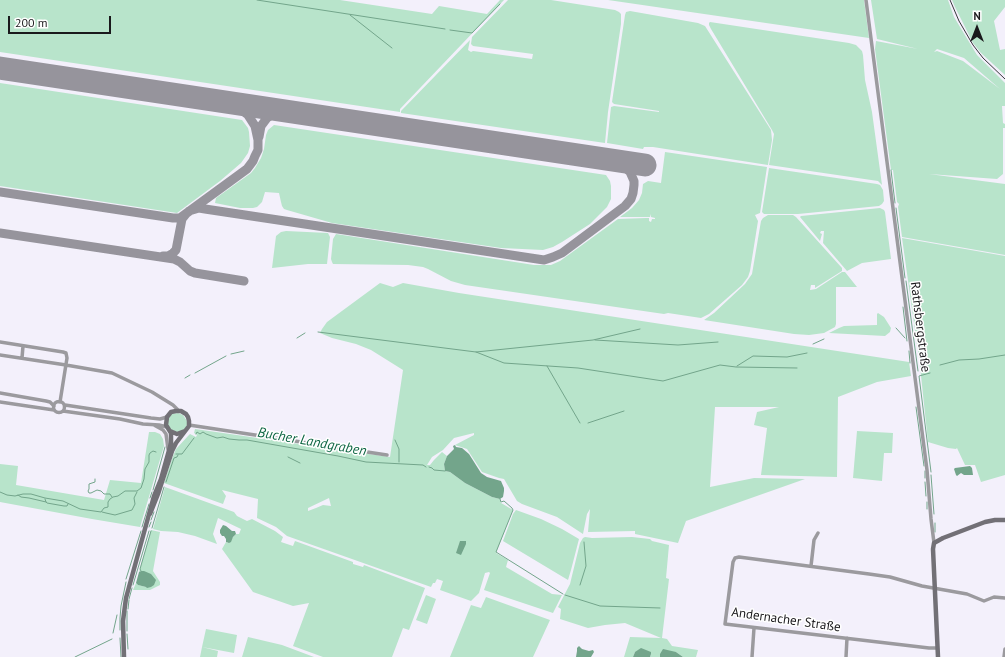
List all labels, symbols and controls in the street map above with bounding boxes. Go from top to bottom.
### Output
scale bar [10,8,113,34]
north arrow [957,8,997,48]
text: N [973,9,981,23]
text: 200 m [15,15,48,30]
street label: Rathsbergstraße [907,281,933,373]
water label: Bucher Landgraben [256,424,368,460]
street label: Andernacher Straße [730,605,842,635]

